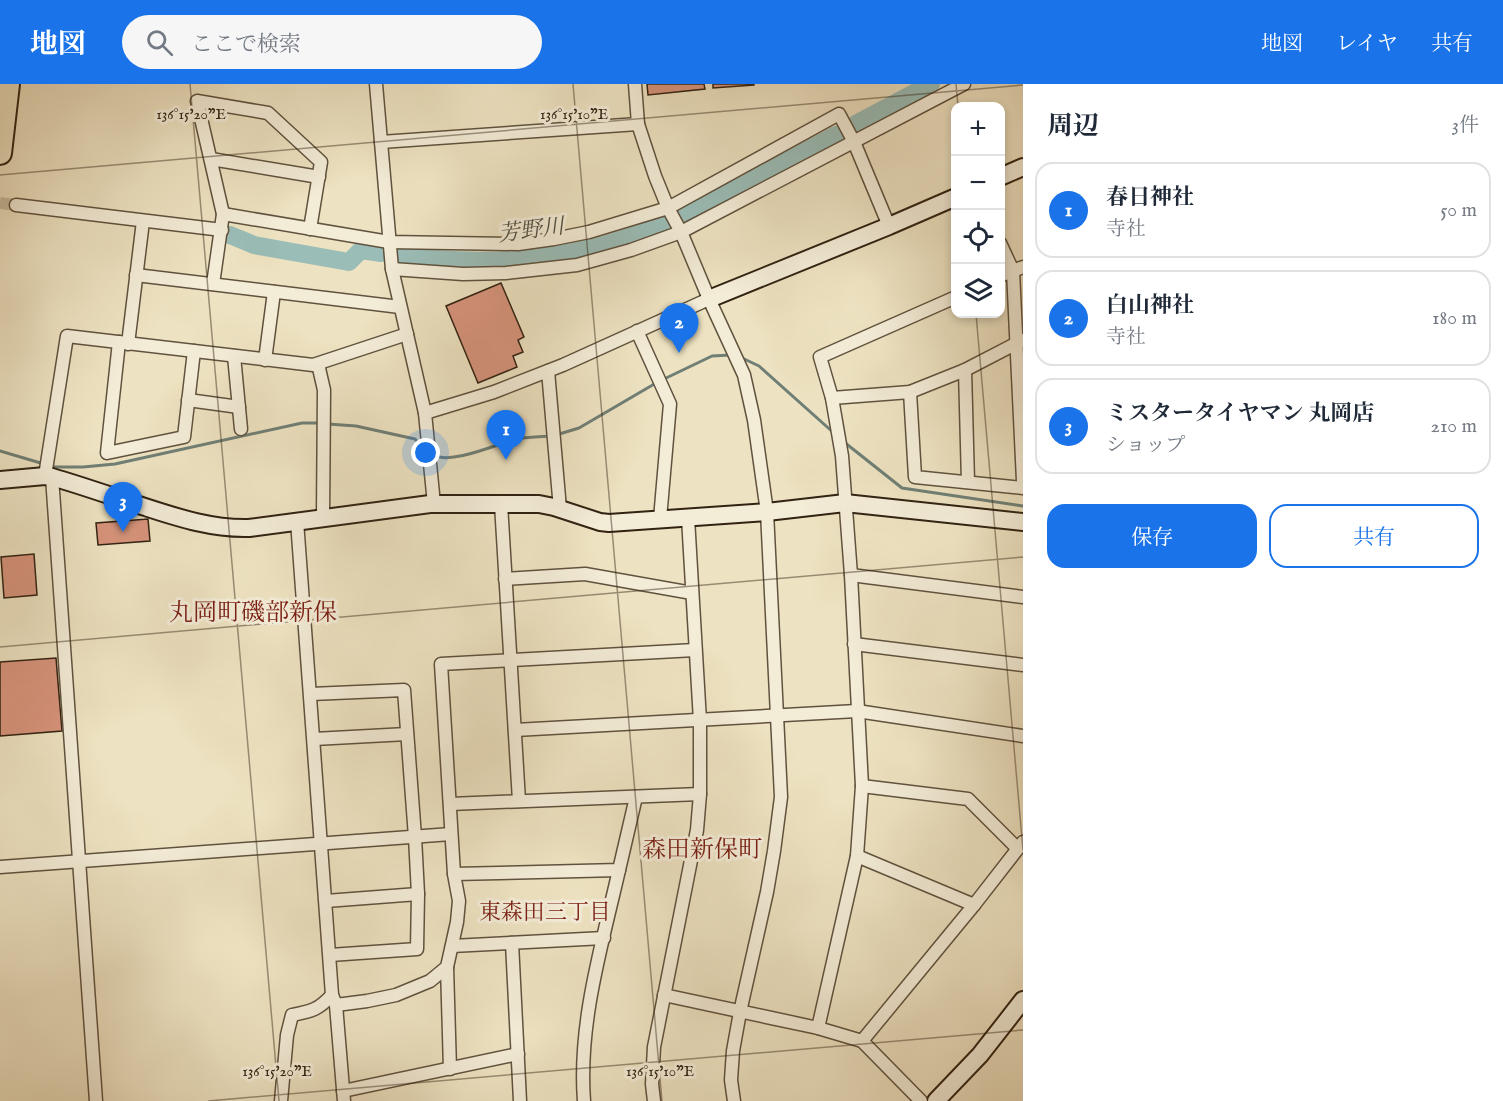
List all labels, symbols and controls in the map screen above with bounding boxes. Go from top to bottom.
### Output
search box [122,15,542,69]
icon: search [143,26,176,59]
text: 地図 [30,28,86,63]
text: ここで検索 [191,31,301,59]
text: 地図 [1261,31,1303,58]
text: レイヤ [1336,31,1398,58]
text: 共有 [1431,31,1473,58]
map controls [951,102,1005,318]
button: + [951,102,1005,156]
text: 136°15'20"E [156,105,226,124]
text: 136°15'10"E [540,105,608,124]
text: 周辺 [1047,110,1099,143]
text: 3件 [1452,113,1479,138]
button: − [951,156,1005,210]
text: 春日神社 [1106,184,1194,212]
text: 1 [1065,198,1072,223]
text: 50 m [1440,198,1477,223]
button: locate [951,210,1005,264]
water label: 芳野川 [497,213,567,249]
text: 寺社 [1106,217,1146,242]
button: layers [951,264,1005,318]
text: 白山神社 [1106,292,1194,320]
pin: 2 [660,304,698,353]
text: 2 [1064,306,1073,331]
text: 180 m [1432,306,1477,331]
text: 寺社 [1106,325,1146,350]
text: ミスタータイヤマン 丸岡店 [1106,400,1374,428]
pin: 1 [486,410,526,460]
text: 3 [1065,414,1072,439]
text: 210 m [1431,414,1477,439]
text: ショップ [1106,433,1186,458]
your location [411,438,440,467]
pin: 3 [104,482,142,532]
button: 保存 [1047,504,1257,568]
button: 共有 [1269,504,1479,568]
district label: 丸岡町磯部新保 [169,598,337,629]
district label: 森田新保町 [642,835,762,866]
district label: 東森田三丁目 [479,899,611,927]
text: 136°15'20"E [242,1062,312,1081]
text: 136°15'10"E [626,1062,694,1081]

